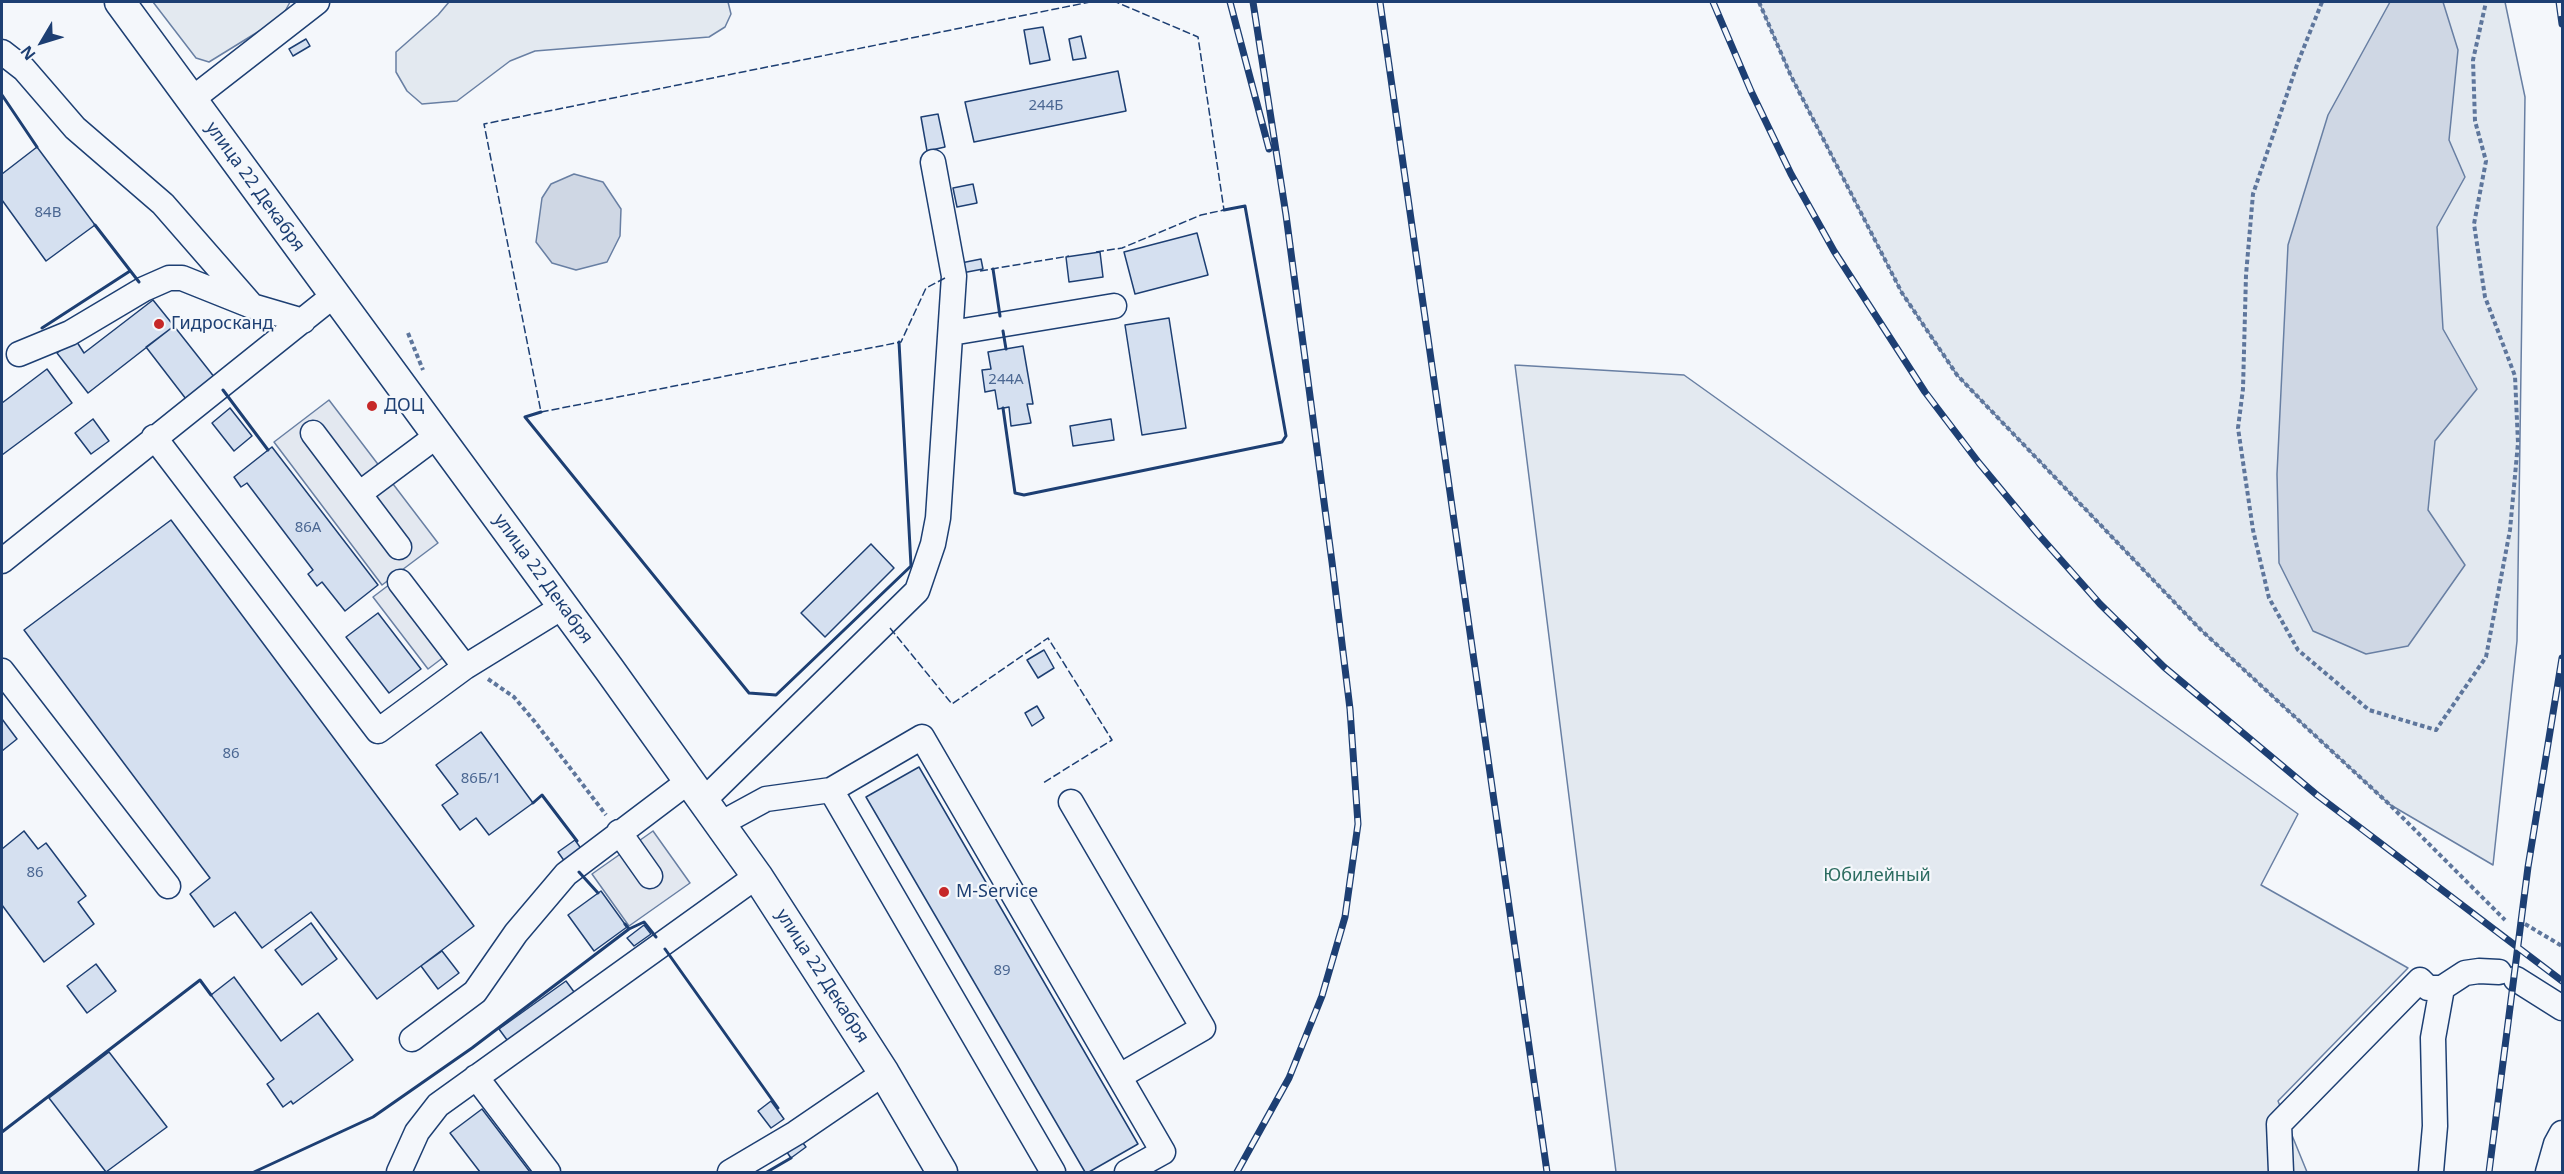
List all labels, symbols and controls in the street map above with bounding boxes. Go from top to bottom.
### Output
north arrow [12,12,72,72]
text: N [15,41,40,65]
house number: 244Б [1029,97,1063,115]
street label: улица 22 Декабря [201,118,309,256]
house number: 84В [35,204,61,222]
place label: Гидросканд [171,313,273,335]
marker: Гидросканд [152,317,166,331]
house number: 244А [988,371,1024,389]
place label: ДОЦ [384,395,424,417]
marker: ДОЦ [365,399,379,413]
street label: улица 22 Декабря [489,510,597,648]
house number: 86А [295,519,321,537]
house number: 86 [222,745,240,763]
house number: 86Б/1 [461,770,501,788]
house number: 86 [26,864,44,882]
park label: Юбилейный [1823,865,1931,887]
place label: M-Service [956,881,1038,903]
marker: M-Service [937,885,951,899]
street label: улица 22 Декабря [771,905,873,1047]
house number: 89 [993,962,1011,980]

